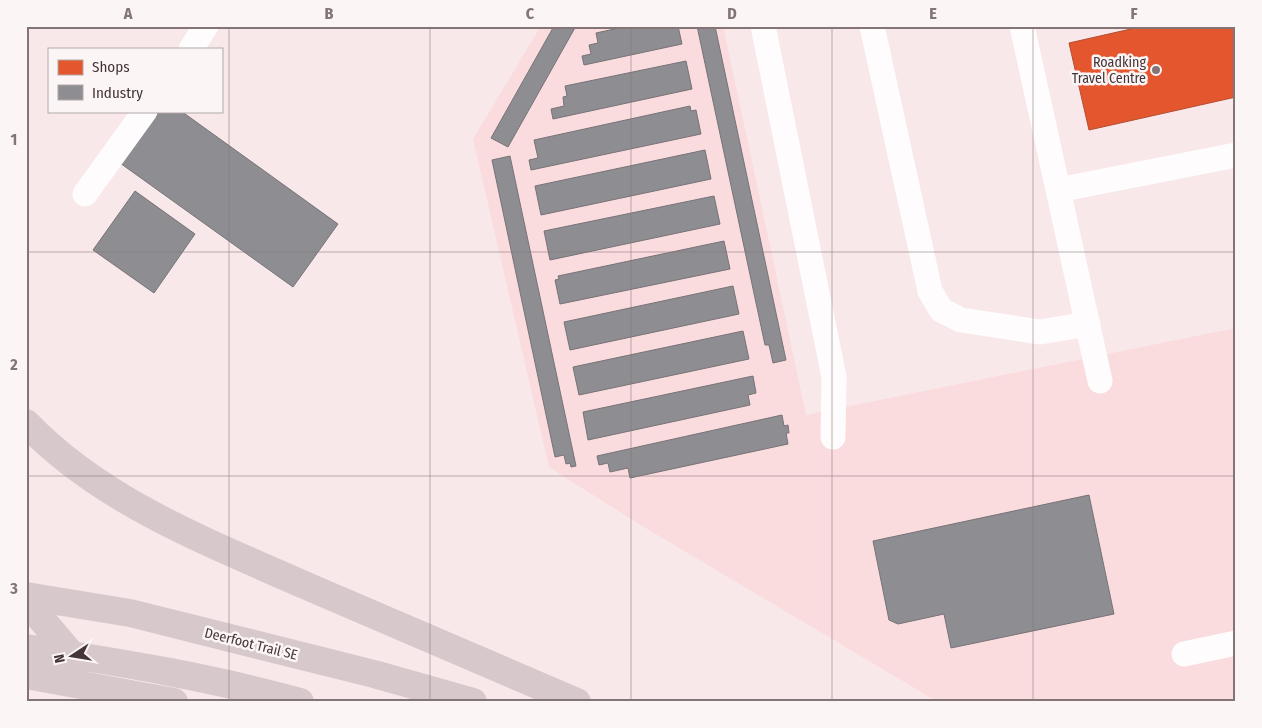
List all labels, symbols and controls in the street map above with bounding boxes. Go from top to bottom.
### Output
text: A [123,4,133,23]
text: B [325,4,334,23]
text: C [526,4,535,23]
text: D [727,4,737,23]
text: E [929,4,937,23]
text: F [1130,4,1138,23]
legend [48,48,222,112]
place label: Roadking Travel Centre [1072,54,1146,87]
text: Shops [92,58,130,76]
marker: Roadking Travel Centre [1150,64,1162,76]
text: Industry [92,84,143,102]
text: 1 [11,130,17,149]
text: 2 [9,355,18,374]
text: 3 [9,579,18,598]
street label: Deerfoot Trail SE [203,624,300,664]
north arrow [48,630,98,680]
text: N [51,653,69,664]

